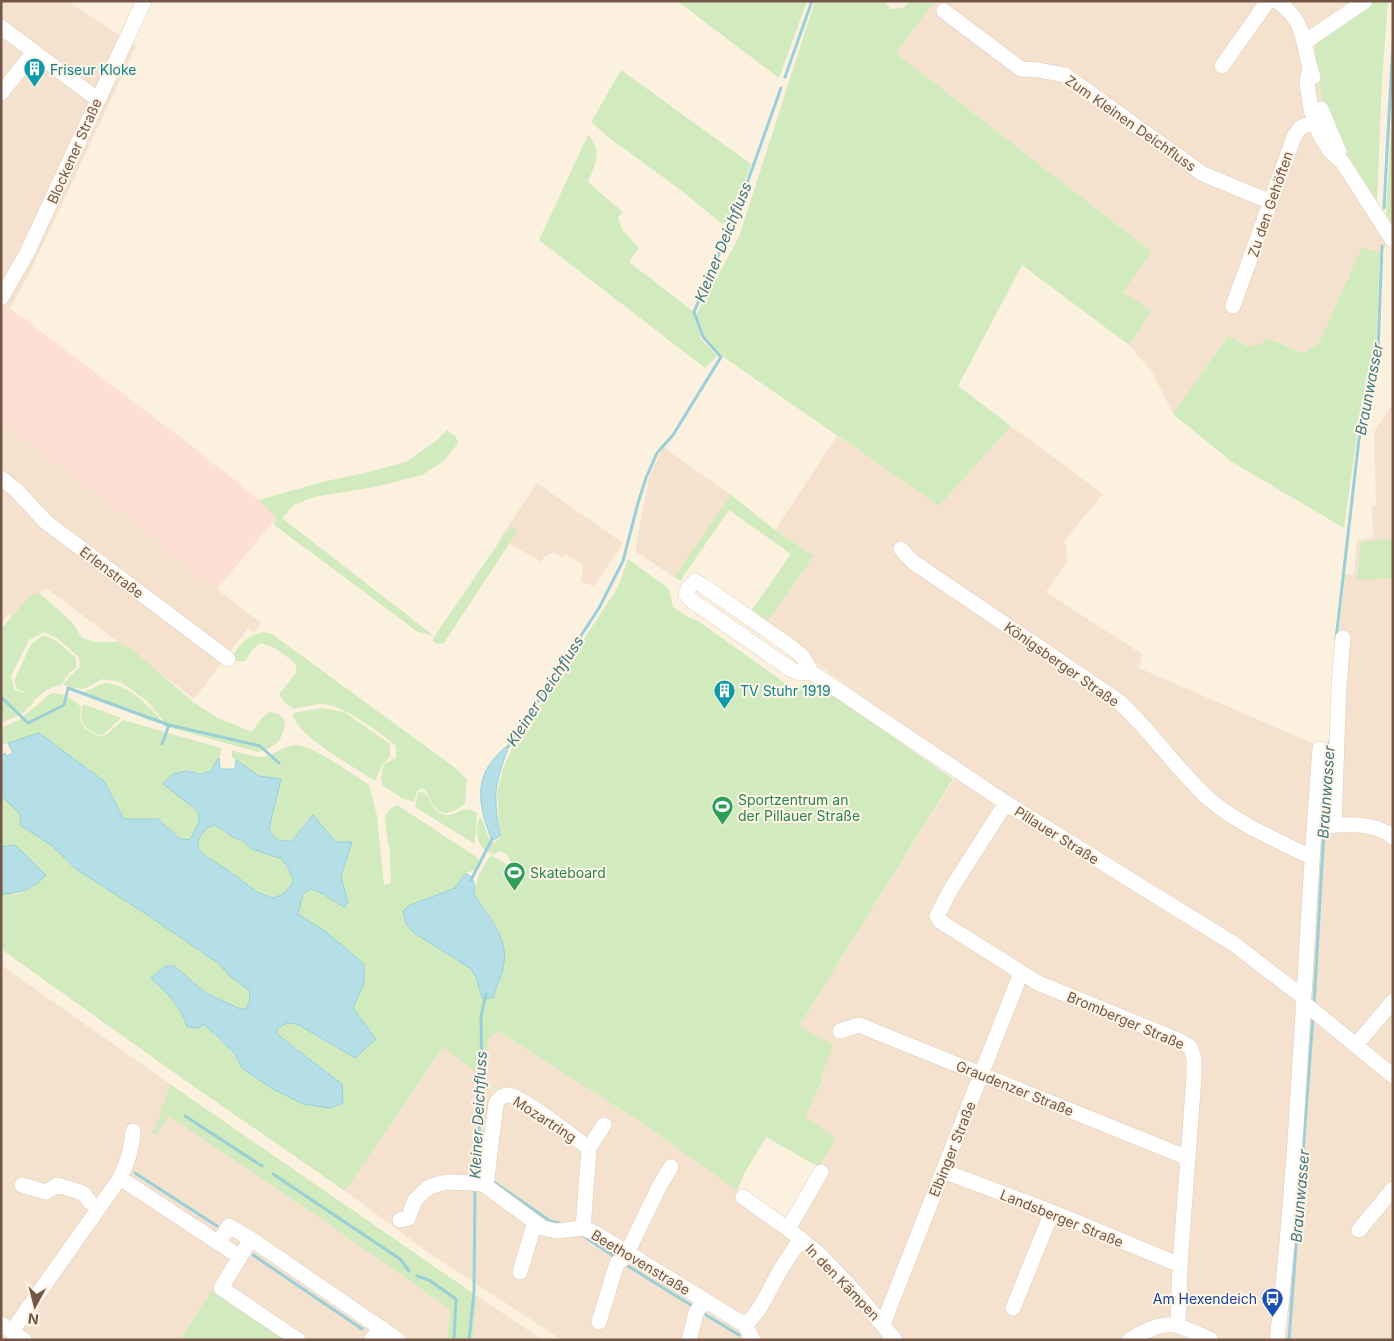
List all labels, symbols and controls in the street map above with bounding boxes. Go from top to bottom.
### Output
building icon: Friseur Kloke [22,57,46,88]
place label: Friseur Kloke [50,61,137,78]
street label: Zum Kleinen Deichfluss [1062,71,1200,175]
street label: Blockener Straße [43,96,105,206]
street label: Zu den Gehöften [1244,149,1296,259]
water label: Kleiner Deichfluss [690,179,756,305]
water label: Braunwasser [1351,341,1387,437]
street label: Erlenstraße [77,542,147,602]
street label: Königsberger Straße [1001,618,1123,710]
water label: Kleiner Deichfluss [502,632,588,750]
building icon: TV Stuhr 1919 [712,678,736,709]
place label: TV Stuhr 1919 [740,682,831,699]
water label: Braunwasser [1313,744,1339,839]
place label: Sportzentrum an der Pillauer Straße [738,791,860,824]
sports icon: Sportzentrum an der Pillauer Straße [710,795,734,826]
street label: Pillauer Straße [1012,802,1102,868]
sports icon: Skateboard [502,860,526,891]
place label: Skateboard [530,864,606,881]
street label: Bromberger Straße [1065,988,1187,1052]
water label: Kleiner Deichfluss [465,1051,491,1179]
street label: Graudenzer Straße [954,1057,1076,1119]
street label: Mozartring [510,1092,580,1146]
street label: Elbinger Straße [925,1099,979,1199]
water label: Braunwasser [1286,1148,1314,1243]
street label: Landsberger Straße [998,1186,1126,1250]
street label: Beethovenstraße [588,1226,694,1298]
street label: In den Kämpen [802,1240,884,1324]
north arrow [10,1281,60,1331]
bus stop icon: Am Hexendeich [1261,1286,1285,1317]
place label: Am Hexendeich [1153,1290,1257,1307]
text: N [27,1310,40,1328]

